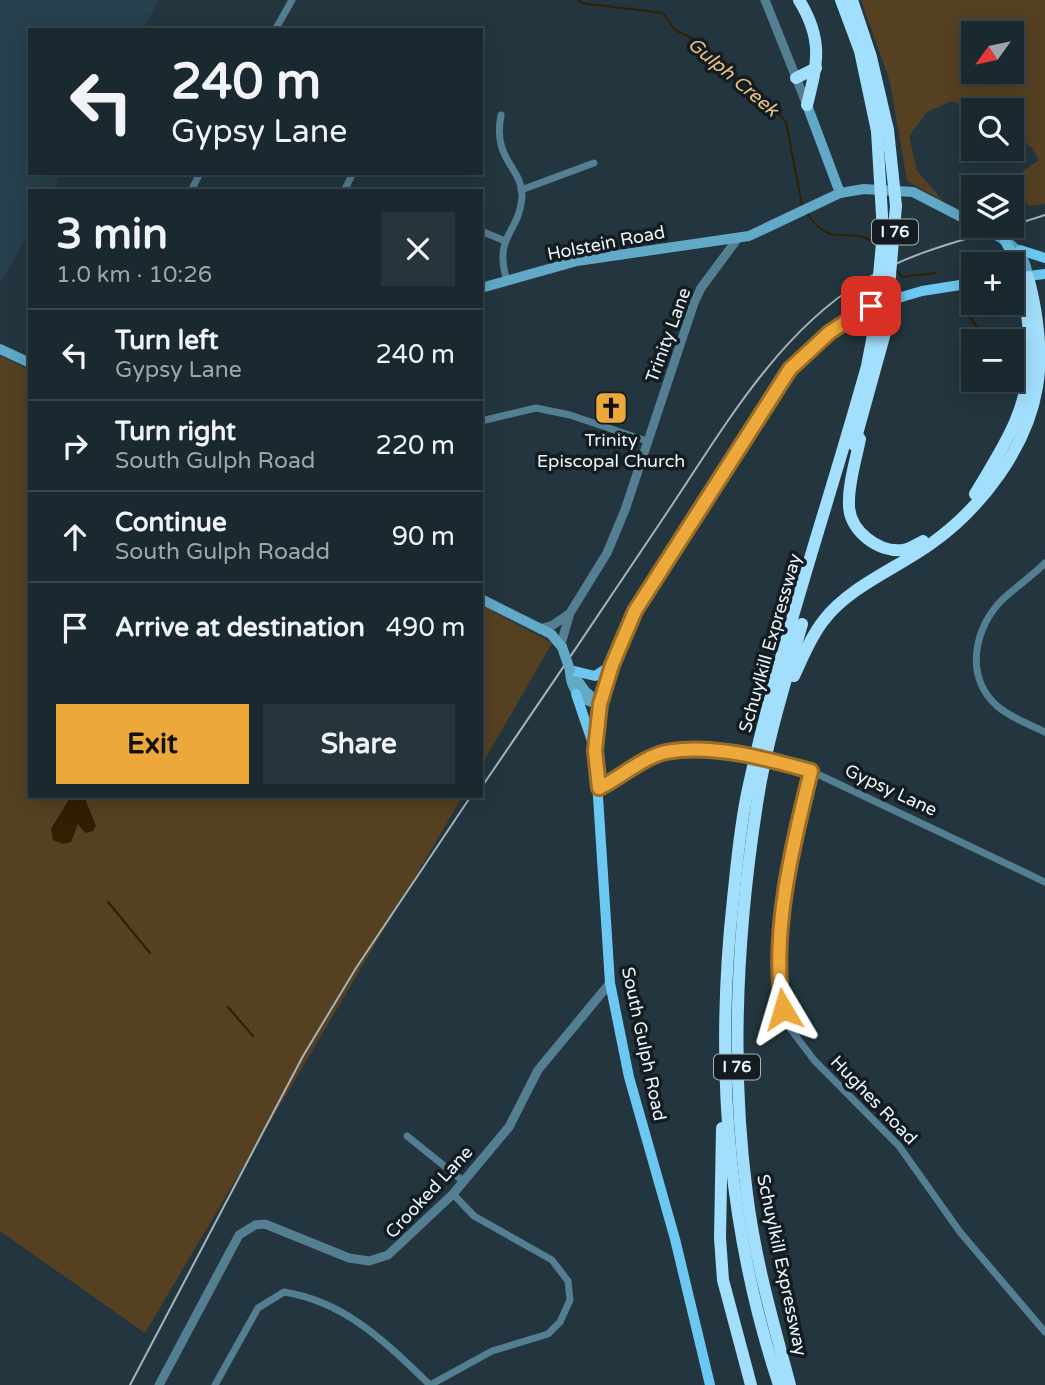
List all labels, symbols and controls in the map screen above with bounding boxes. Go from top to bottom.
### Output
north arrow [961,21,1024,84]
map controls [961,21,1024,392]
water label: Gulph Creek [683,33,784,122]
text: 240 m [171,53,321,112]
icon: left [56,56,147,147]
button: search [961,98,1024,161]
text: Gypsy Lane [171,113,347,151]
button: layers [961,175,1024,238]
text: 3 min [56,209,168,260]
button: close [381,212,455,286]
road number: I 76 [872,220,918,244]
street label: Holstein Road [545,221,667,265]
button: + [961,252,1024,315]
text: 1.0 km · 10:26 [56,261,212,289]
pin [841,276,901,336]
street label: Trinity Lane [641,285,695,385]
icon: arrive [852,287,890,325]
text: Turn left [115,325,218,356]
button: − [961,329,1024,392]
icon: left [56,336,94,374]
text: 240 m [375,339,455,370]
text: Gypsy Lane [115,356,242,384]
church icon: Trinity Episcopal Church [592,389,630,427]
text: Turn right [115,416,236,447]
icon: right [56,427,94,465]
place label: Trinity Episcopal Church [537,429,685,472]
text: 220 m [375,430,455,461]
text: South Gulph Road [115,447,315,475]
text: Continue [115,507,227,538]
icon: ahead [56,518,94,556]
text: 90 m [392,521,455,552]
text: South Gulph Roadd [115,538,330,566]
street label: Schuylkill Expressway [734,551,806,735]
icon: arrive [56,609,94,647]
text: Arrive at destination [115,612,365,643]
text: 490 m [386,612,465,643]
button: Exit [56,704,249,784]
button: Share [263,704,455,784]
street label: Gypsy Lane [841,759,941,821]
street label: South Gulph Road [617,965,671,1123]
position arrow [746,972,820,1046]
street label: Hughes Road [826,1051,922,1149]
road number: I 76 [714,1054,760,1079]
street label: Crooked Lane [381,1141,477,1243]
street label: Schuylkill Expressway [752,1172,812,1358]

